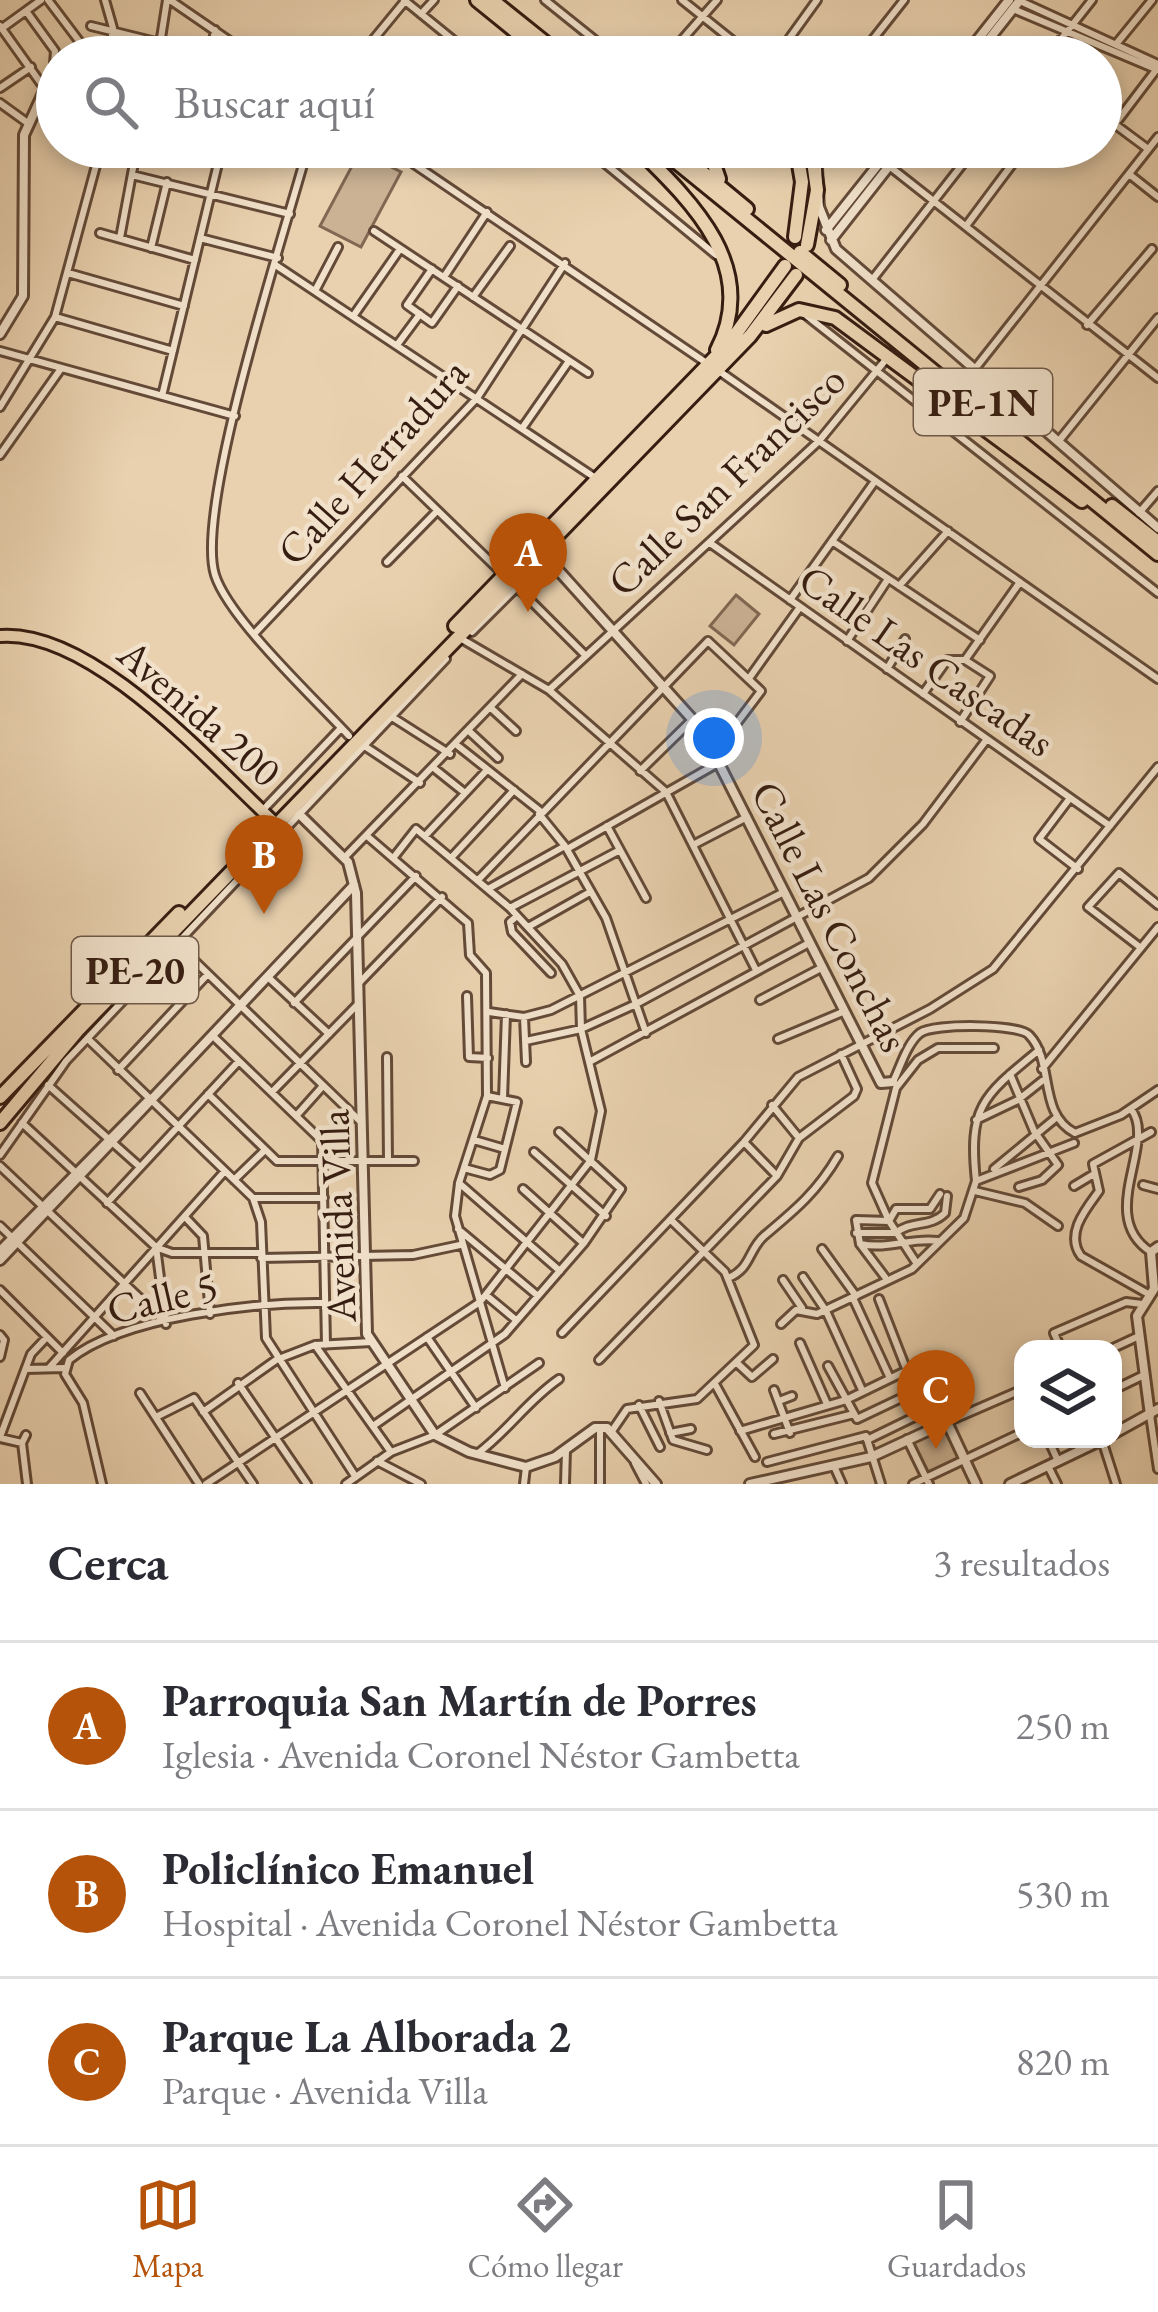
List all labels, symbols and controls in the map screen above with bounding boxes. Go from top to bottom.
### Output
search box [36,36,1122,168]
icon: search [78,69,144,135]
text: Buscar aquí [174,73,374,131]
street label: Calle Herradura [265,346,480,577]
street label: Calle San Francisco [595,353,857,608]
road number: PE-1N [914,369,1052,435]
pin: A [489,513,567,612]
street label: Calle Las Cascadas [788,552,1065,769]
street label: Avenida 200 [106,626,293,798]
your location [684,708,744,768]
street label: Calle Las Conchas [739,772,922,1061]
pin: B [225,815,303,914]
road number: PE-20 [72,937,198,1003]
street label: Avenida Villa [306,1108,369,1325]
street label: Calle 5 [102,1258,223,1337]
map controls [1014,1340,1122,1448]
button: layers [1014,1340,1122,1448]
pin: C [897,1350,975,1449]
text: Cerca [48,1529,168,1595]
text: 3 resultados [933,1537,1110,1588]
text: Parroquia San Martín de Porres [162,1671,757,1729]
text: A [73,1700,101,1751]
text: 250 m [1016,1700,1110,1751]
text: Iglesia · Avenida Coronel Néstor Gambetta [162,1729,800,1780]
text: Policlínico Emanuel [162,1839,534,1897]
text: B [75,1868,99,1919]
text: 530 m [1016,1868,1110,1919]
text: Hospital · Avenida Coronel Néstor Gambetta [162,1897,838,1948]
text: Parque La Alborada 2 [162,2007,571,2065]
text: C [73,2036,101,2087]
text: 820 m [1016,2036,1110,2087]
text: Parque · Avenida Villa [162,2065,488,2116]
tab: Mapa [132,2172,204,2287]
tab: Cómo llegar [468,2172,623,2287]
tab: Guardados [887,2172,1026,2287]

